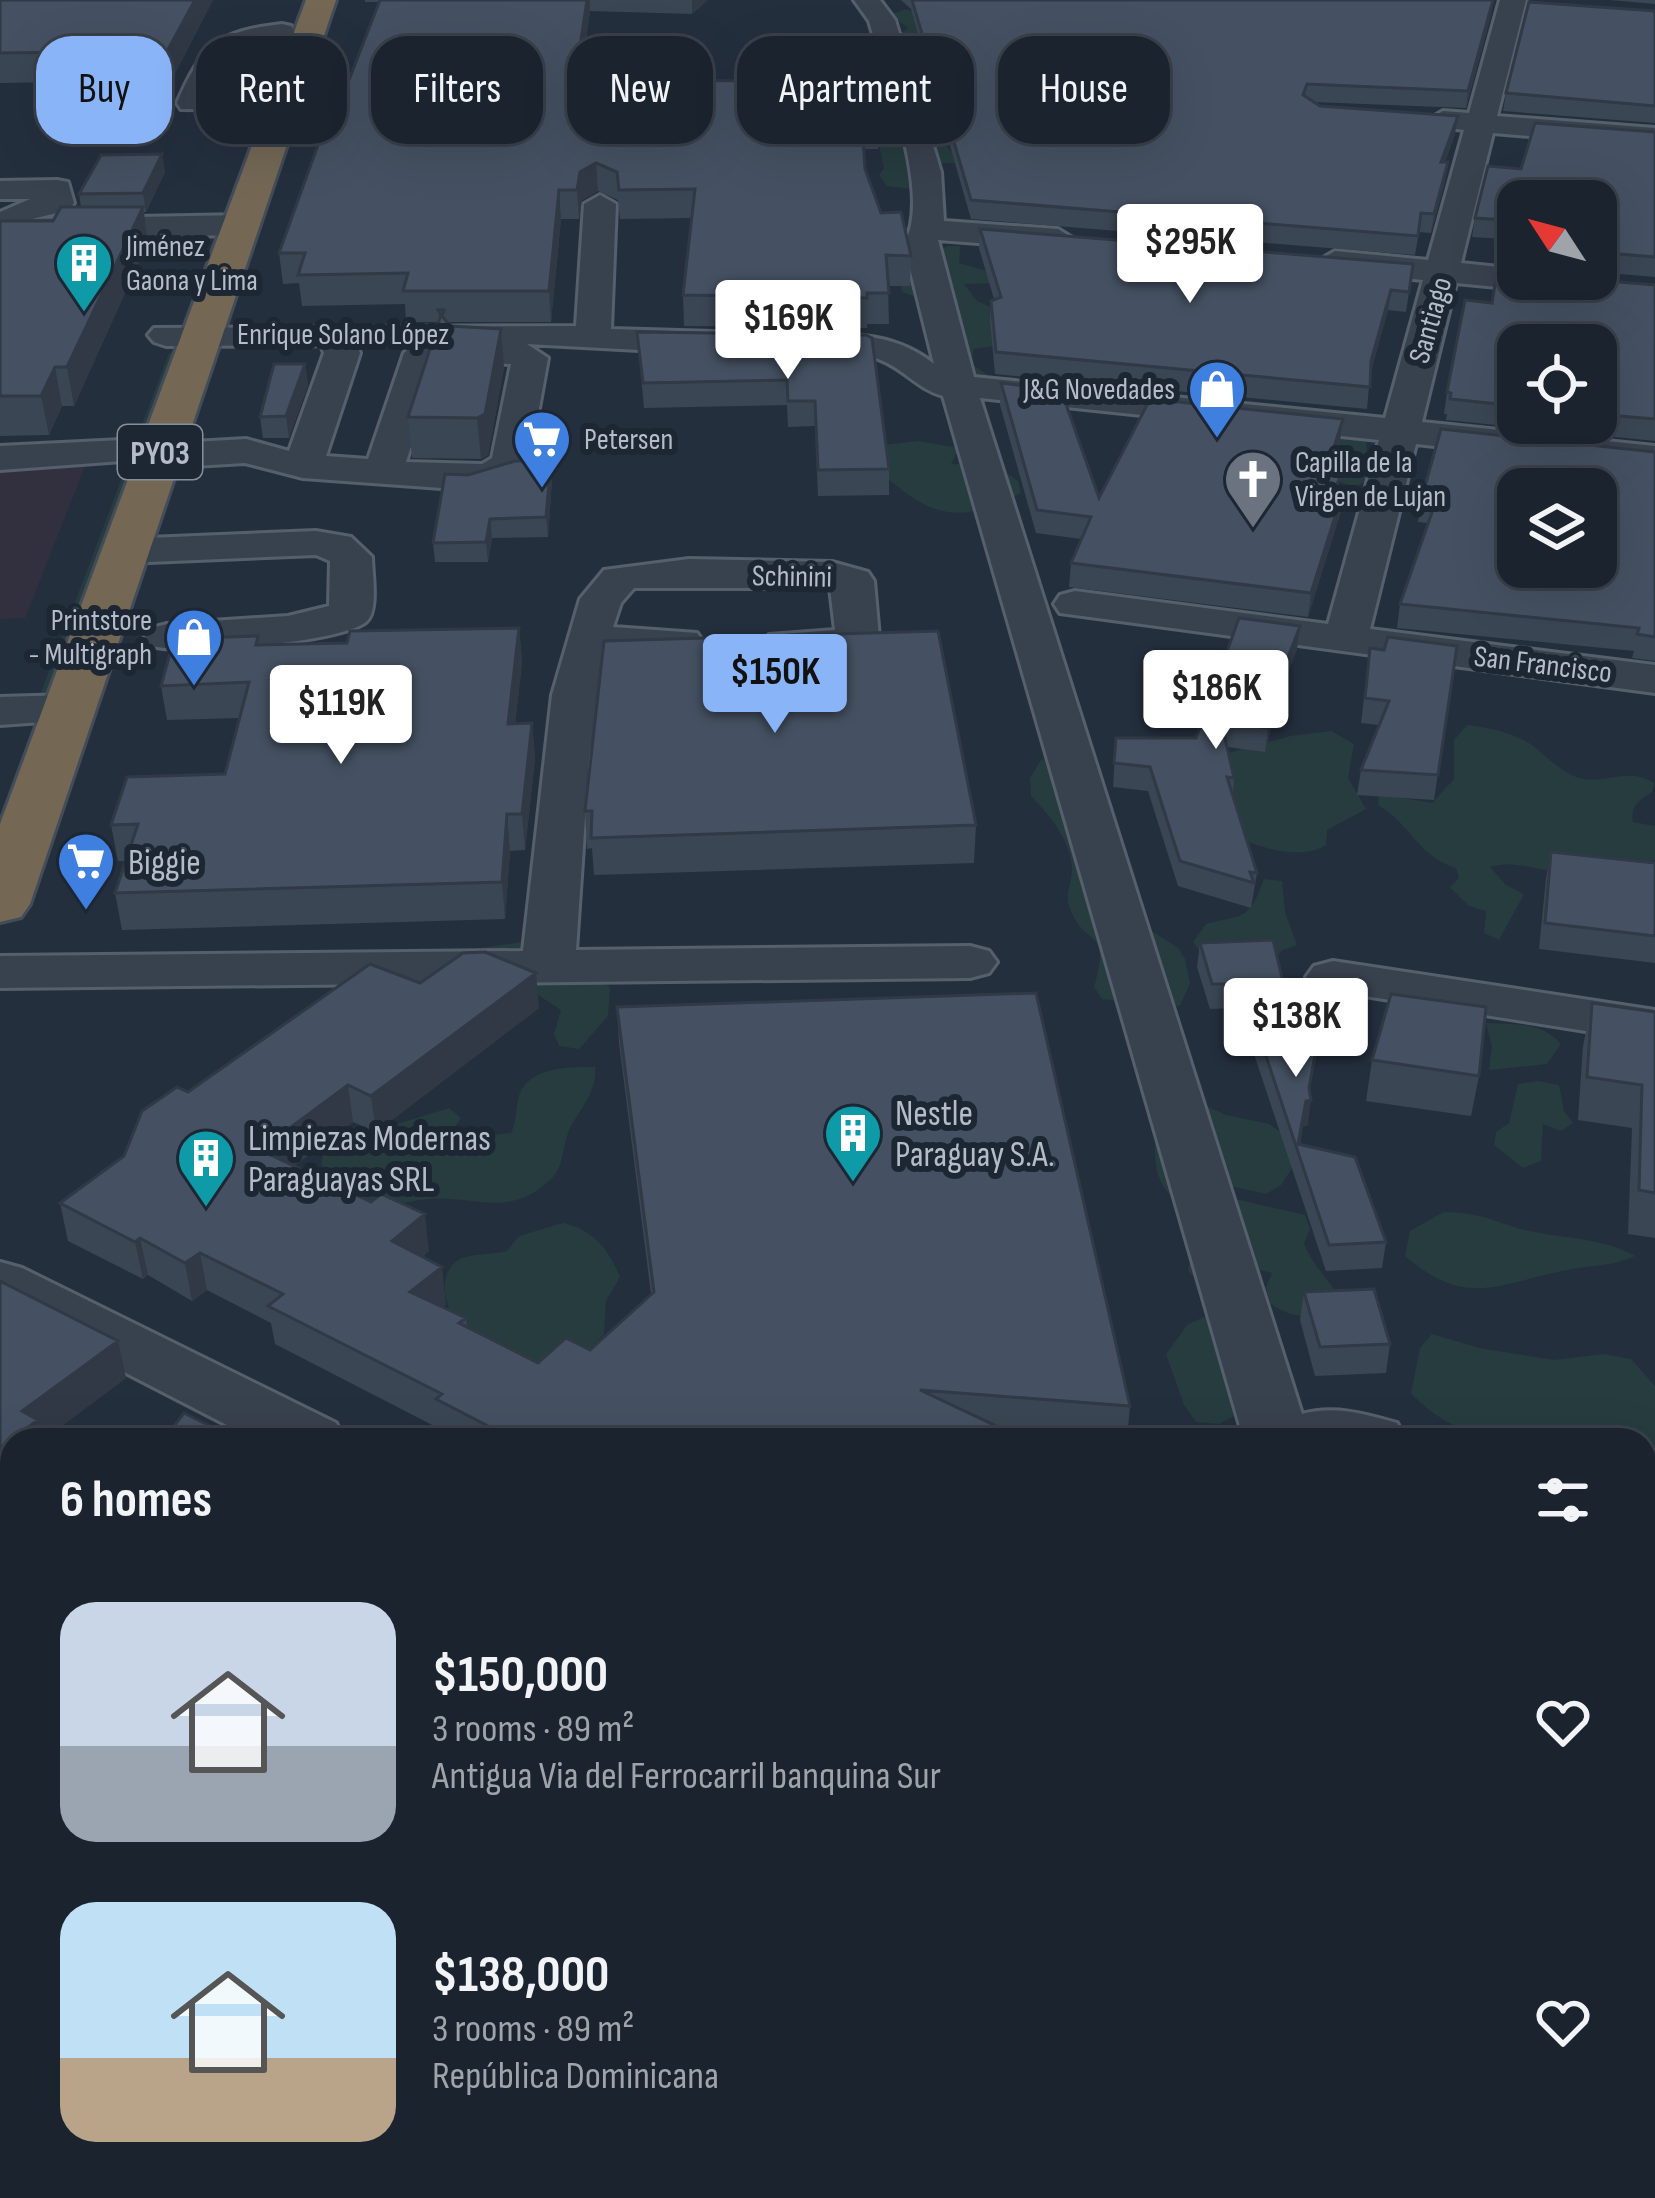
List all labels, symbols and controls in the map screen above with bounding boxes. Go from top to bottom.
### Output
chip: Buy [36,36,172,144]
chip: Rent [196,36,347,144]
chip: Filters [371,36,543,144]
chip: New [567,36,713,144]
chip: Apartment [737,36,974,144]
chip: House [998,36,1170,144]
north arrow [1497,180,1617,300]
map controls [1497,180,1617,588]
pin: $295K [1106,204,1274,306]
text: $295K [1144,219,1236,266]
place label: Jiménez Gaona y Lima [125,229,258,299]
building icon: Jiménez Gaona y Lima [53,232,115,314]
street label: Santiago [1402,273,1460,368]
pin: $169K [704,280,872,382]
text: $169K [742,295,834,342]
street label: Enrique Solano López [237,317,449,353]
button: locate [1497,324,1617,444]
shop icon: J&G Novedades [1186,358,1248,440]
place label: J&G Novedades [1023,372,1175,408]
supermarket icon: Petersen [511,408,573,490]
place label: Petersen [584,422,673,458]
road number: PY03 [118,425,202,479]
place label: Capilla de la Virgen de Lujan [1295,445,1446,515]
church icon: Capilla de la Virgen de Lujan [1222,448,1284,530]
button: layers [1497,468,1617,588]
street label: Schinini [752,558,832,596]
place label: Printstore - Multigraph [29,603,152,673]
shop icon: Printstore - Multigraph [163,606,225,688]
pin: $150K [691,634,859,736]
street label: San Francisco [1472,639,1614,691]
text: $150K [730,649,820,696]
pin: $186K [1132,650,1300,752]
pin: $119K [257,665,425,767]
text: $186K [1170,665,1262,712]
text: $119K [297,680,385,727]
supermarket icon: Biggie [55,830,117,912]
place label: Biggie [128,842,201,885]
pin: $138K [1212,978,1380,1080]
text: $138K [1251,993,1341,1040]
place label: Nestle Paraguay S.A. [895,1093,1055,1177]
building icon: Nestle Paraguay S.A. [822,1102,884,1184]
place label: Limpiezas Modernas Paraguayas SRL [248,1118,491,1202]
building icon: Limpiezas Modernas Paraguayas SRL [175,1127,237,1209]
icon: filters [1530,1467,1596,1533]
text: 6 homes [60,1470,212,1531]
text: $150,000 [432,1645,608,1706]
icon: home [156,1650,300,1794]
icon: heart [1530,1689,1596,1755]
text: 3 rooms · 89 m² [432,1706,634,1753]
text: Antigua Via del Ferrocarril banquina Sur [432,1753,941,1800]
text: $138,000 [432,1945,609,2006]
icon: home [156,1950,300,2094]
icon: heart [1530,1989,1596,2055]
text: 3 rooms · 89 m² [432,2006,634,2053]
text: República Dominicana [432,2053,719,2100]

